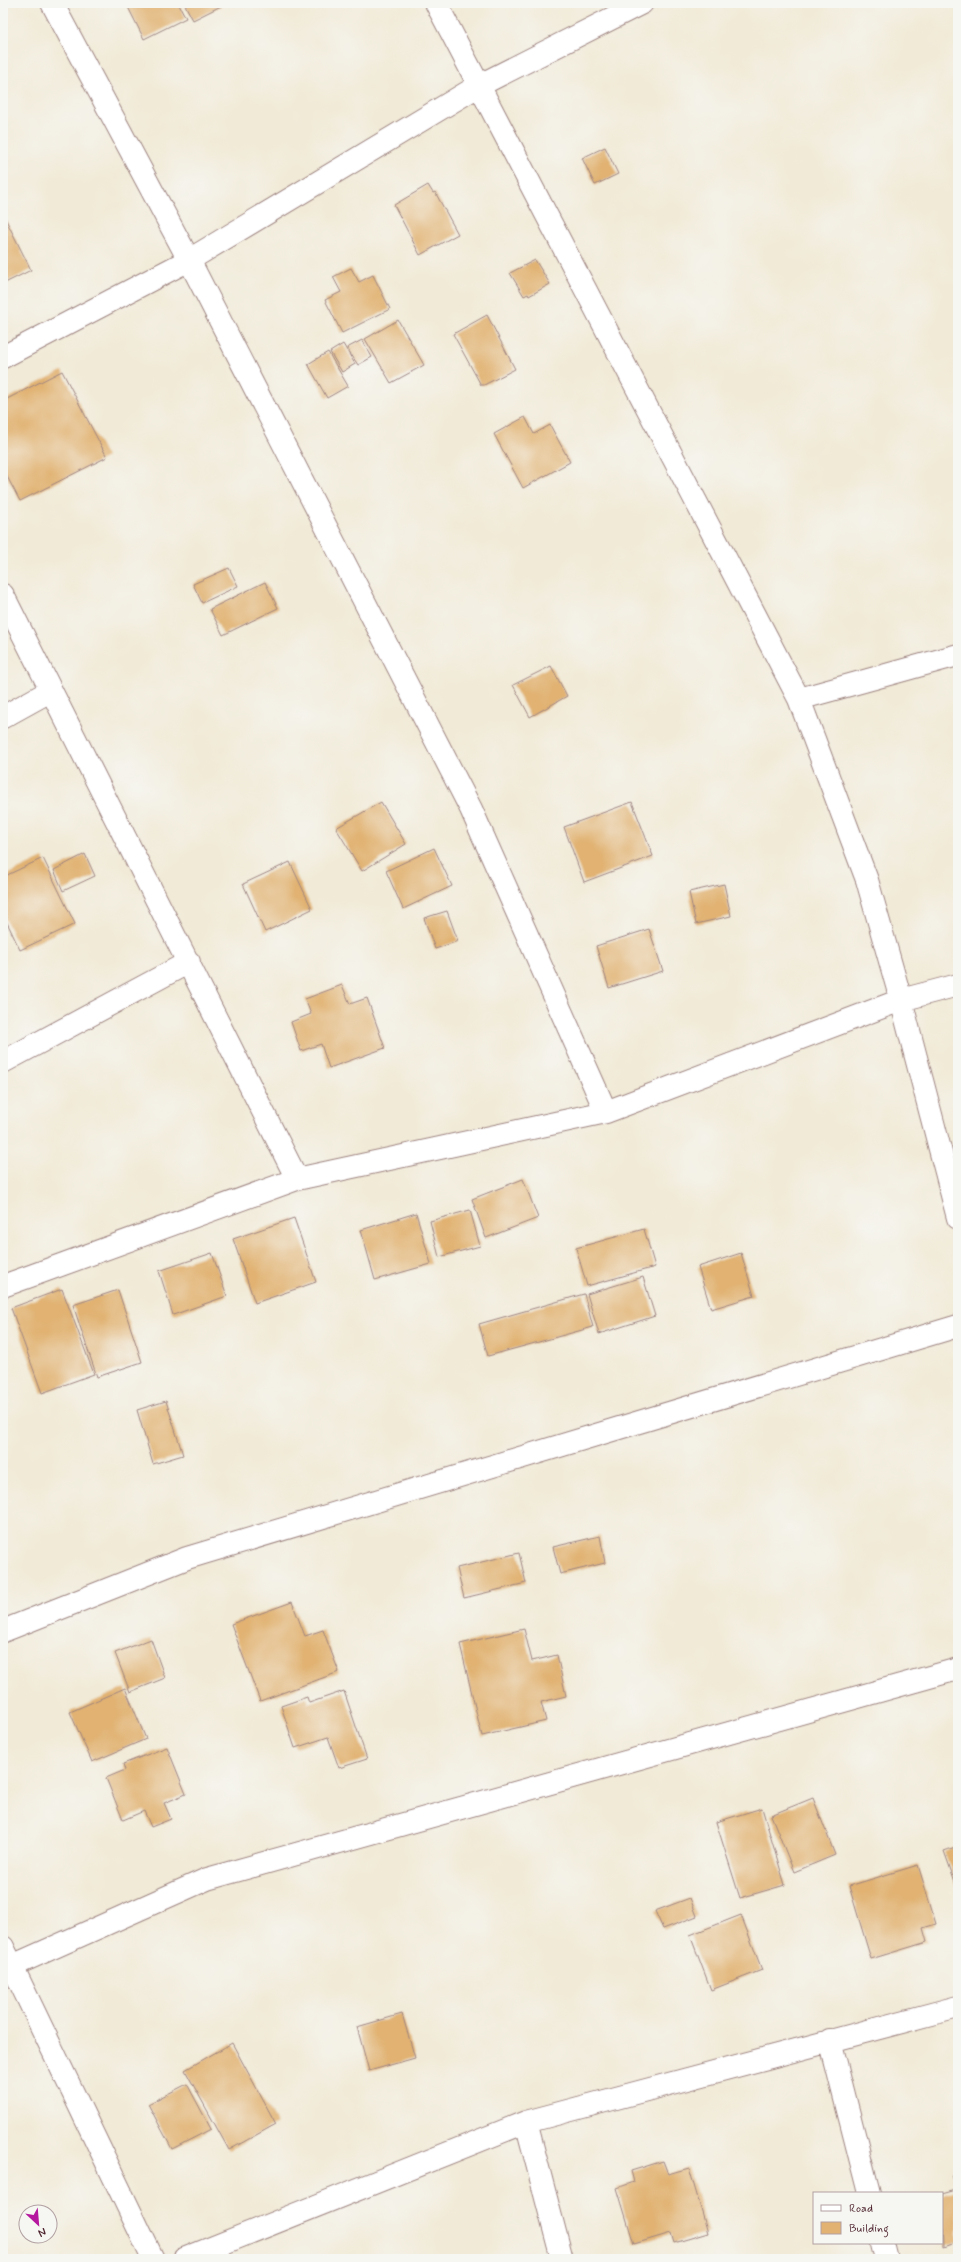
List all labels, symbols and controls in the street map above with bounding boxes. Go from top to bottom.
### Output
legend [813,2192,943,2244]
text: Road [849,2201,873,2217]
north arrow [18,2204,58,2244]
text: Building [849,2221,889,2238]
text: N [36,2224,48,2240]

